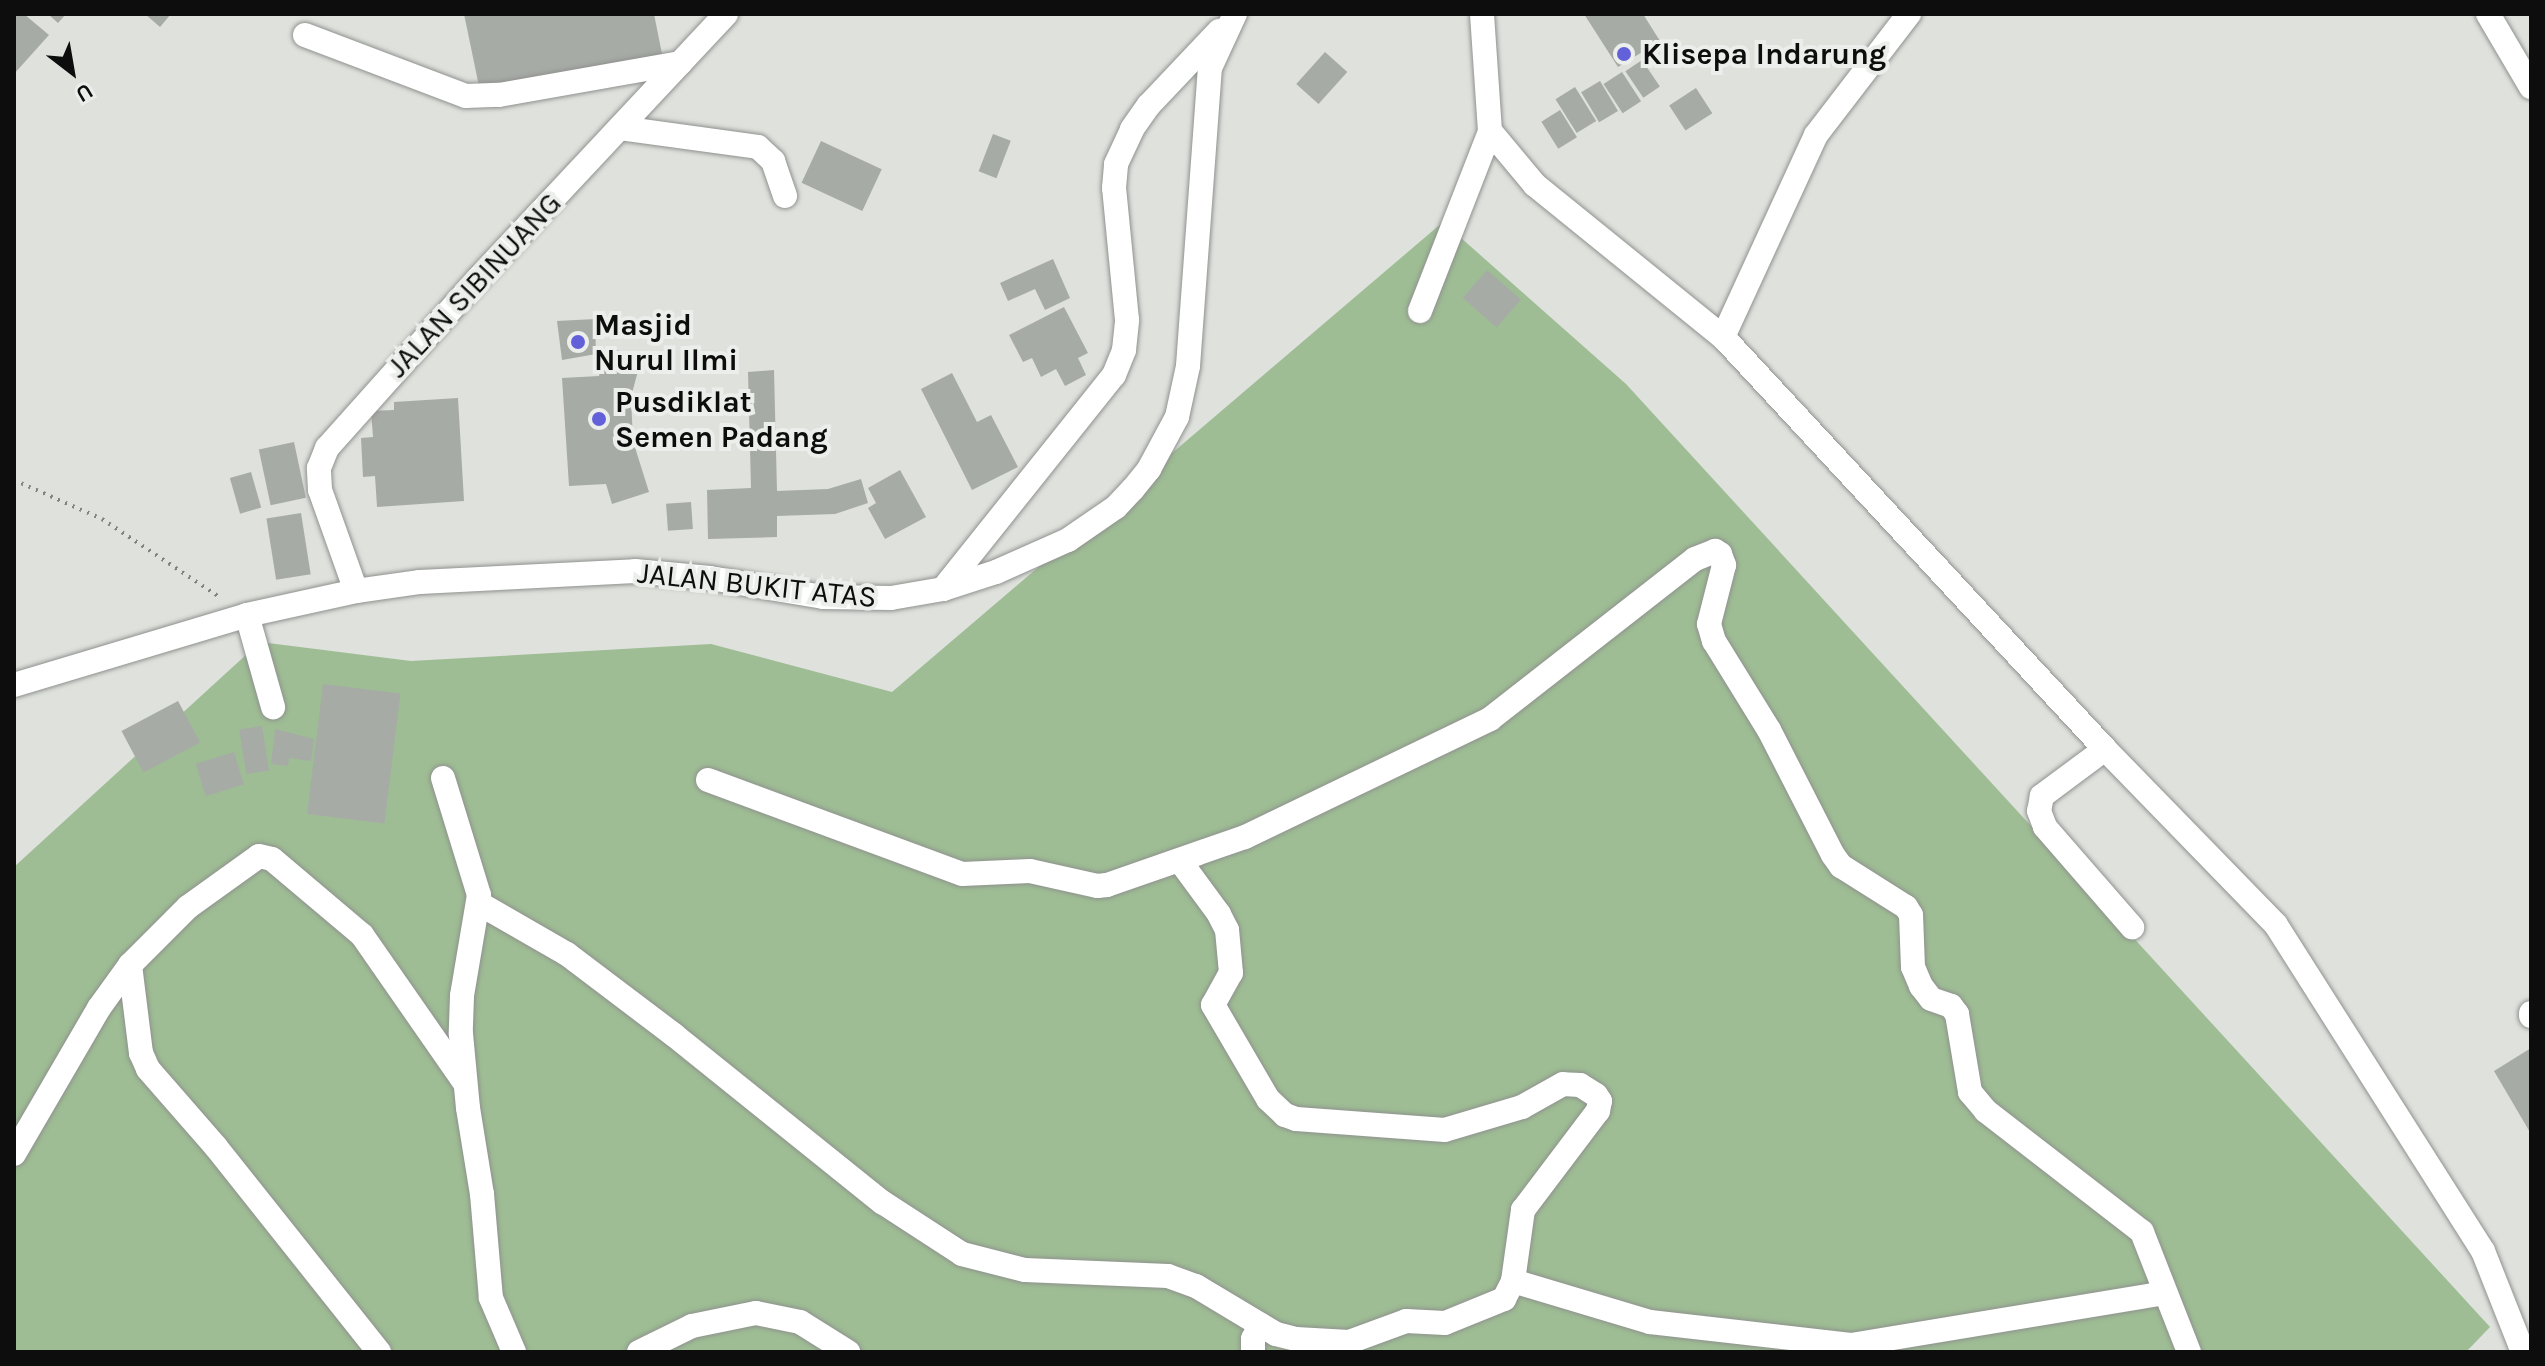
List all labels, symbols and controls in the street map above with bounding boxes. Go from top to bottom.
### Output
north arrow [32,32,112,112]
place label: Klisepa Indarung [1642,36,1886,72]
marker: Klisepa Indarung [1613,43,1635,65]
text: U [71,78,98,108]
street label: JALAN SIBINUANG [379,185,569,385]
place label: Masjid Nurul Ilmi [594,307,738,378]
marker: Masjid Nurul Ilmi [569,333,587,351]
place label: Pusdiklat Semen Padang [615,384,828,454]
marker: Pusdiklat Semen Padang [590,410,608,428]
street label: JALAN BUKIT ATAS [636,555,878,615]

